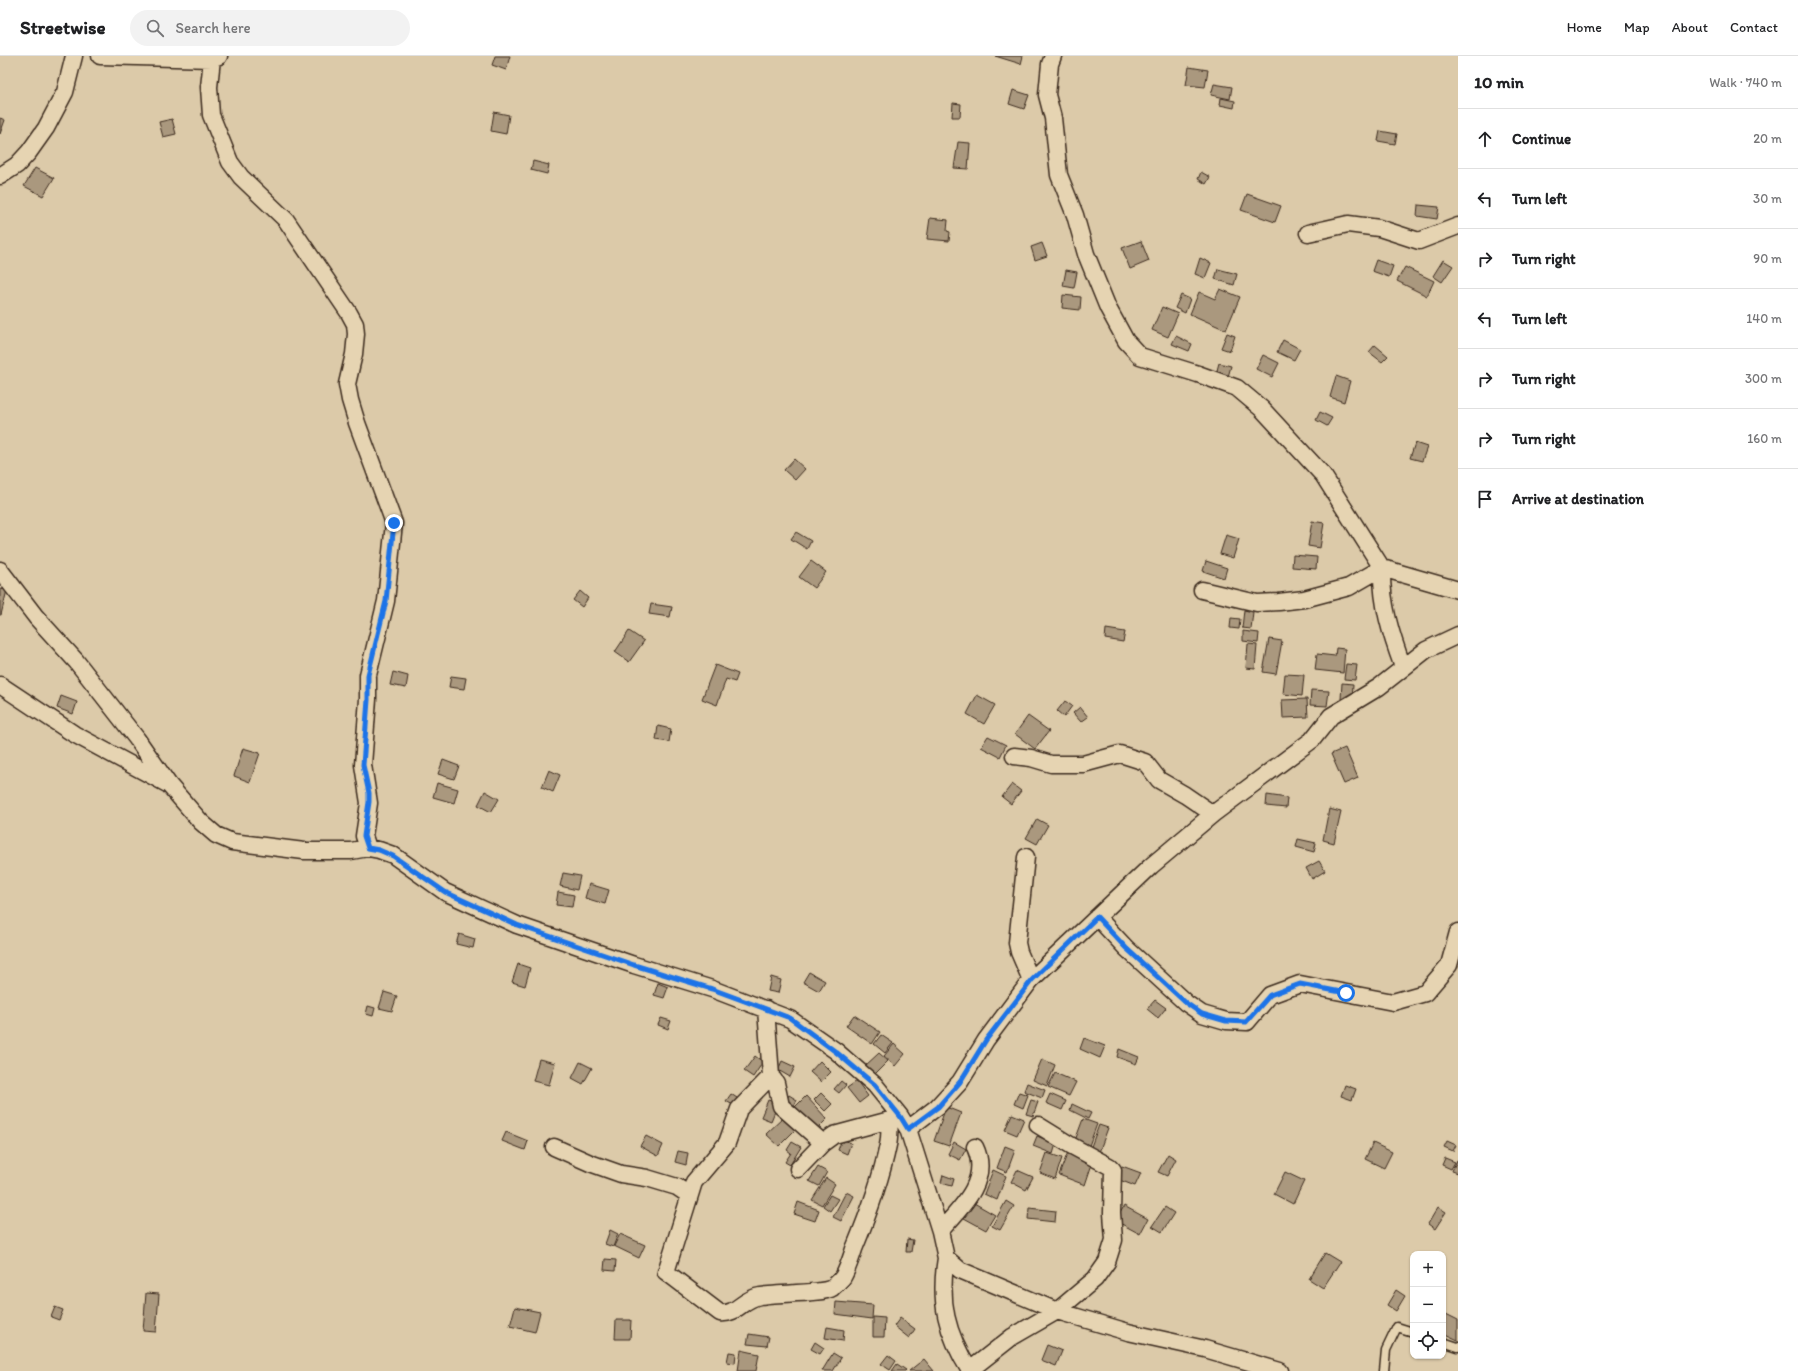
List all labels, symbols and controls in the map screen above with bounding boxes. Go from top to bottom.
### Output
search box [130,10,410,46]
text: Streetwise [20,16,106,39]
icon: search [144,17,166,39]
text: Search here [176,19,251,37]
text: Home [1567,19,1602,36]
text: Map [1624,19,1650,36]
text: About [1672,19,1708,36]
text: Contact [1730,19,1778,36]
text: 10 min [1474,72,1524,92]
text: Walk · 740 m [1709,75,1782,90]
icon: ahead [1474,128,1496,150]
text: Continue [1512,130,1571,148]
text: 20 m [1753,131,1782,146]
icon: left [1474,188,1496,210]
text: Turn left [1512,190,1567,208]
text: 30 m [1753,191,1782,206]
icon: right [1474,248,1496,270]
text: Turn right [1512,250,1576,268]
text: 90 m [1753,251,1782,266]
icon: left [1474,308,1496,330]
text: Turn left [1512,310,1567,328]
text: 140 m [1746,311,1782,326]
icon: right [1474,368,1496,390]
text: Turn right [1512,370,1576,388]
text: 300 m [1745,371,1782,386]
icon: right [1474,428,1496,450]
text: Turn right [1512,430,1576,448]
text: 160 m [1747,431,1782,446]
icon: arrive [1474,488,1496,510]
text: Arrive at destination [1512,490,1644,508]
route end [385,514,403,532]
route start [1337,984,1355,1002]
map controls [1410,1251,1446,1359]
button: + [1410,1251,1446,1287]
button: − [1410,1287,1446,1323]
button: locate [1410,1323,1446,1359]

